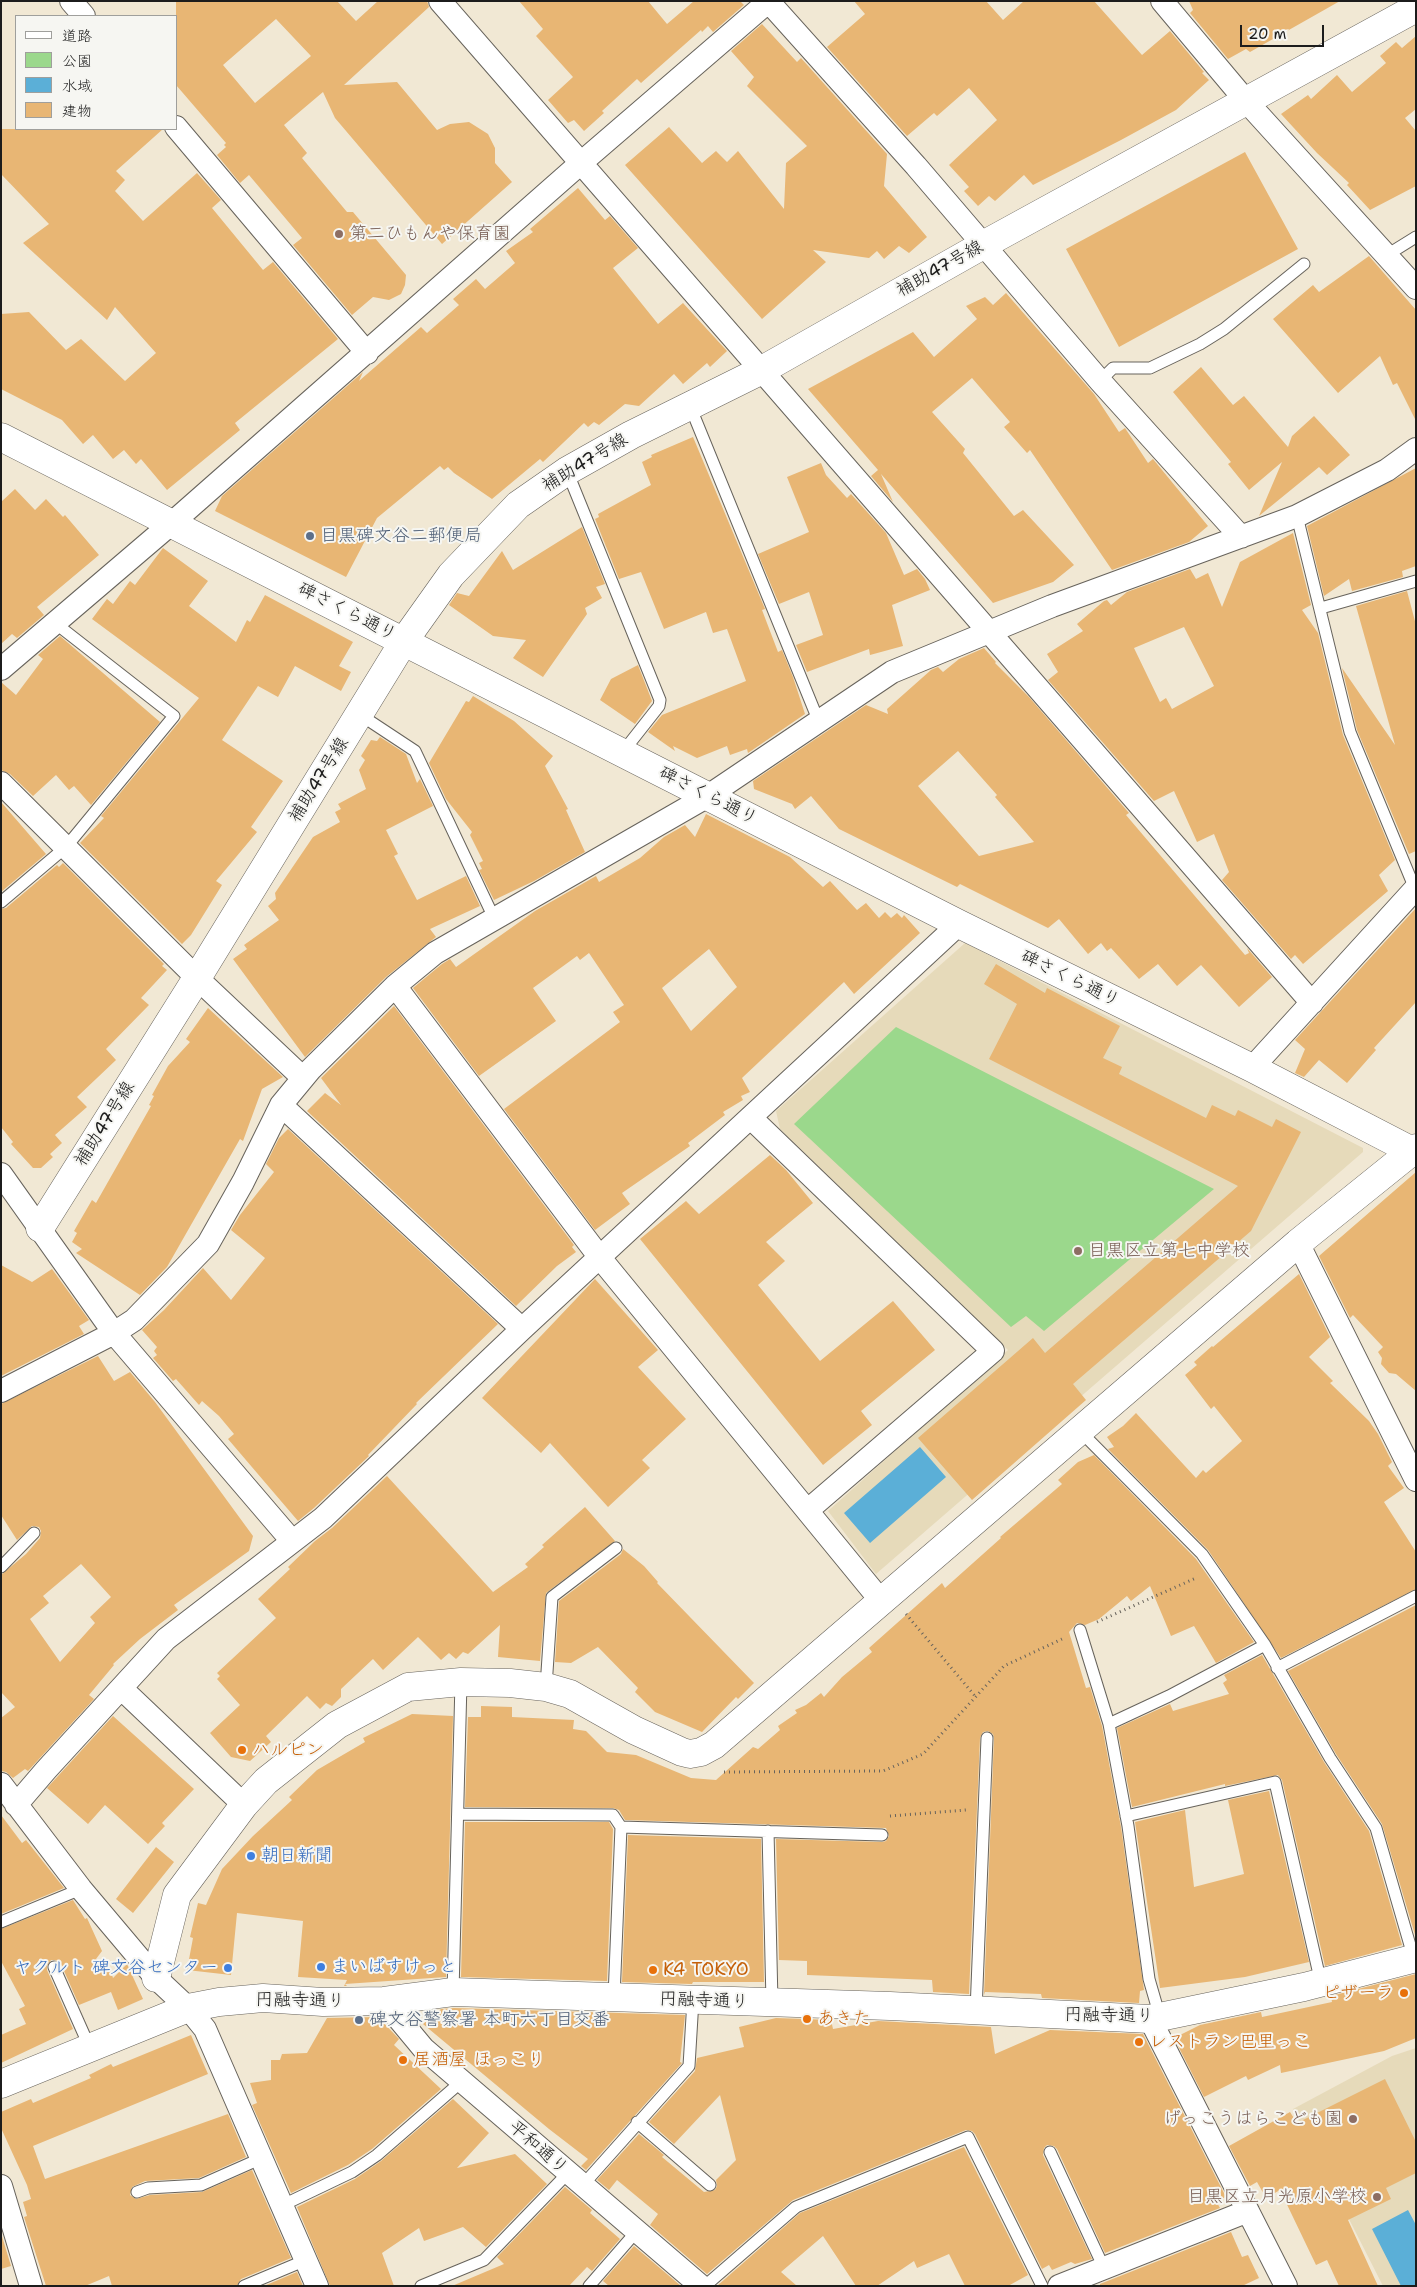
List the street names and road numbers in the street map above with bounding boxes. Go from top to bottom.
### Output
street label: 補助47号線 [893,236,987,302]
street label: 補助47号線 [538,429,632,497]
street label: 碑さくら通り [294,578,400,646]
street label: 補助47号線 [284,734,354,826]
street label: 碑さくら通り [655,762,761,830]
street label: 碑さくら通り [1017,946,1123,1012]
street label: 補助47号線 [70,1078,140,1170]
street label: 円融寺通り [255,1989,345,2013]
street label: 円融寺通り [659,1989,749,2013]
street label: 円融寺通り [1064,2004,1154,2028]
street label: 平和通り [504,2116,572,2180]

